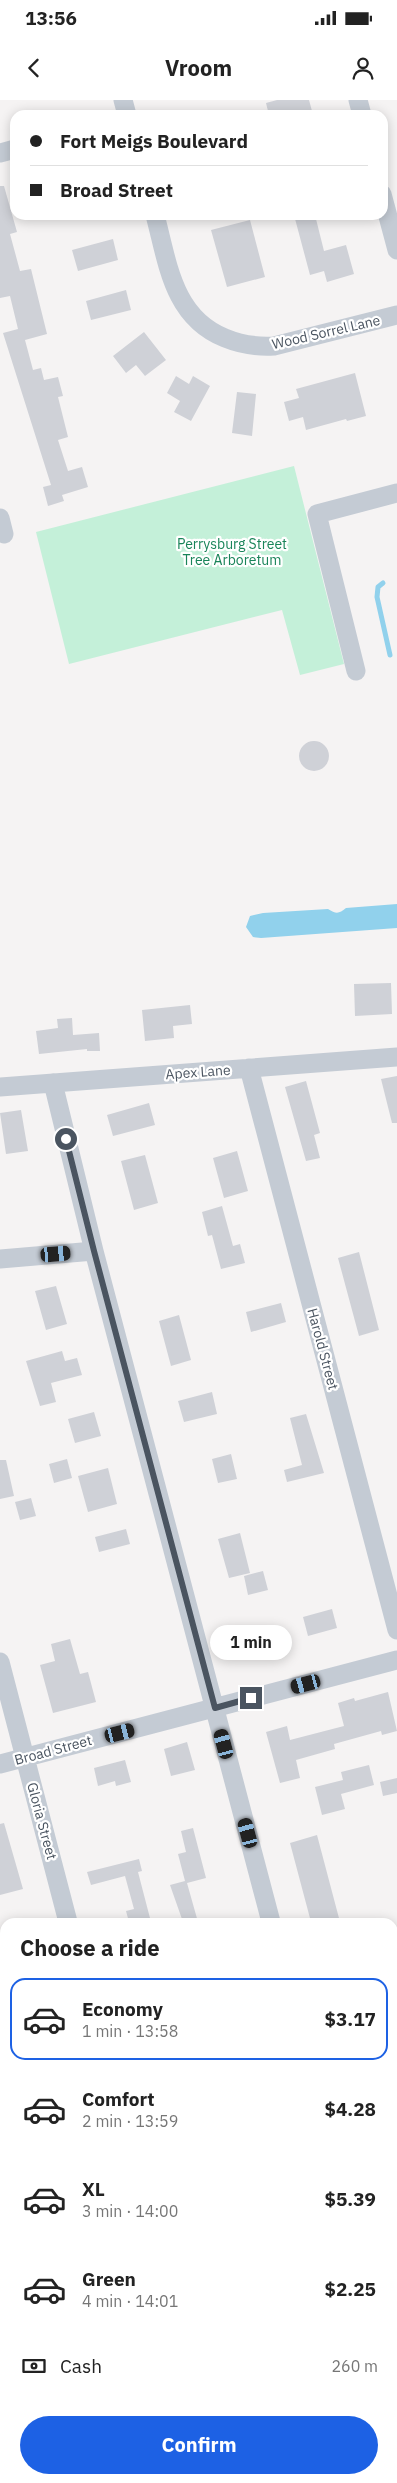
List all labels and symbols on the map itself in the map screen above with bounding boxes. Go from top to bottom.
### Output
street label: Wood Sorrel Lane [270,311,382,353]
park label: Perrysburg Street Tree Arboretum [177,535,287,569]
street label: Apex Lane [165,1061,231,1083]
route start [55,1128,77,1150]
car [40,1245,71,1263]
street label: Harold Street [303,1306,343,1392]
callout: 1 min [210,1626,292,1660]
car [289,1673,322,1695]
route end [240,1687,262,1709]
car [103,1722,136,1744]
car [212,1728,235,1760]
street label: Broad Street [12,1731,94,1769]
street label: Gloria Street [23,1780,61,1862]
car [236,1817,259,1849]

